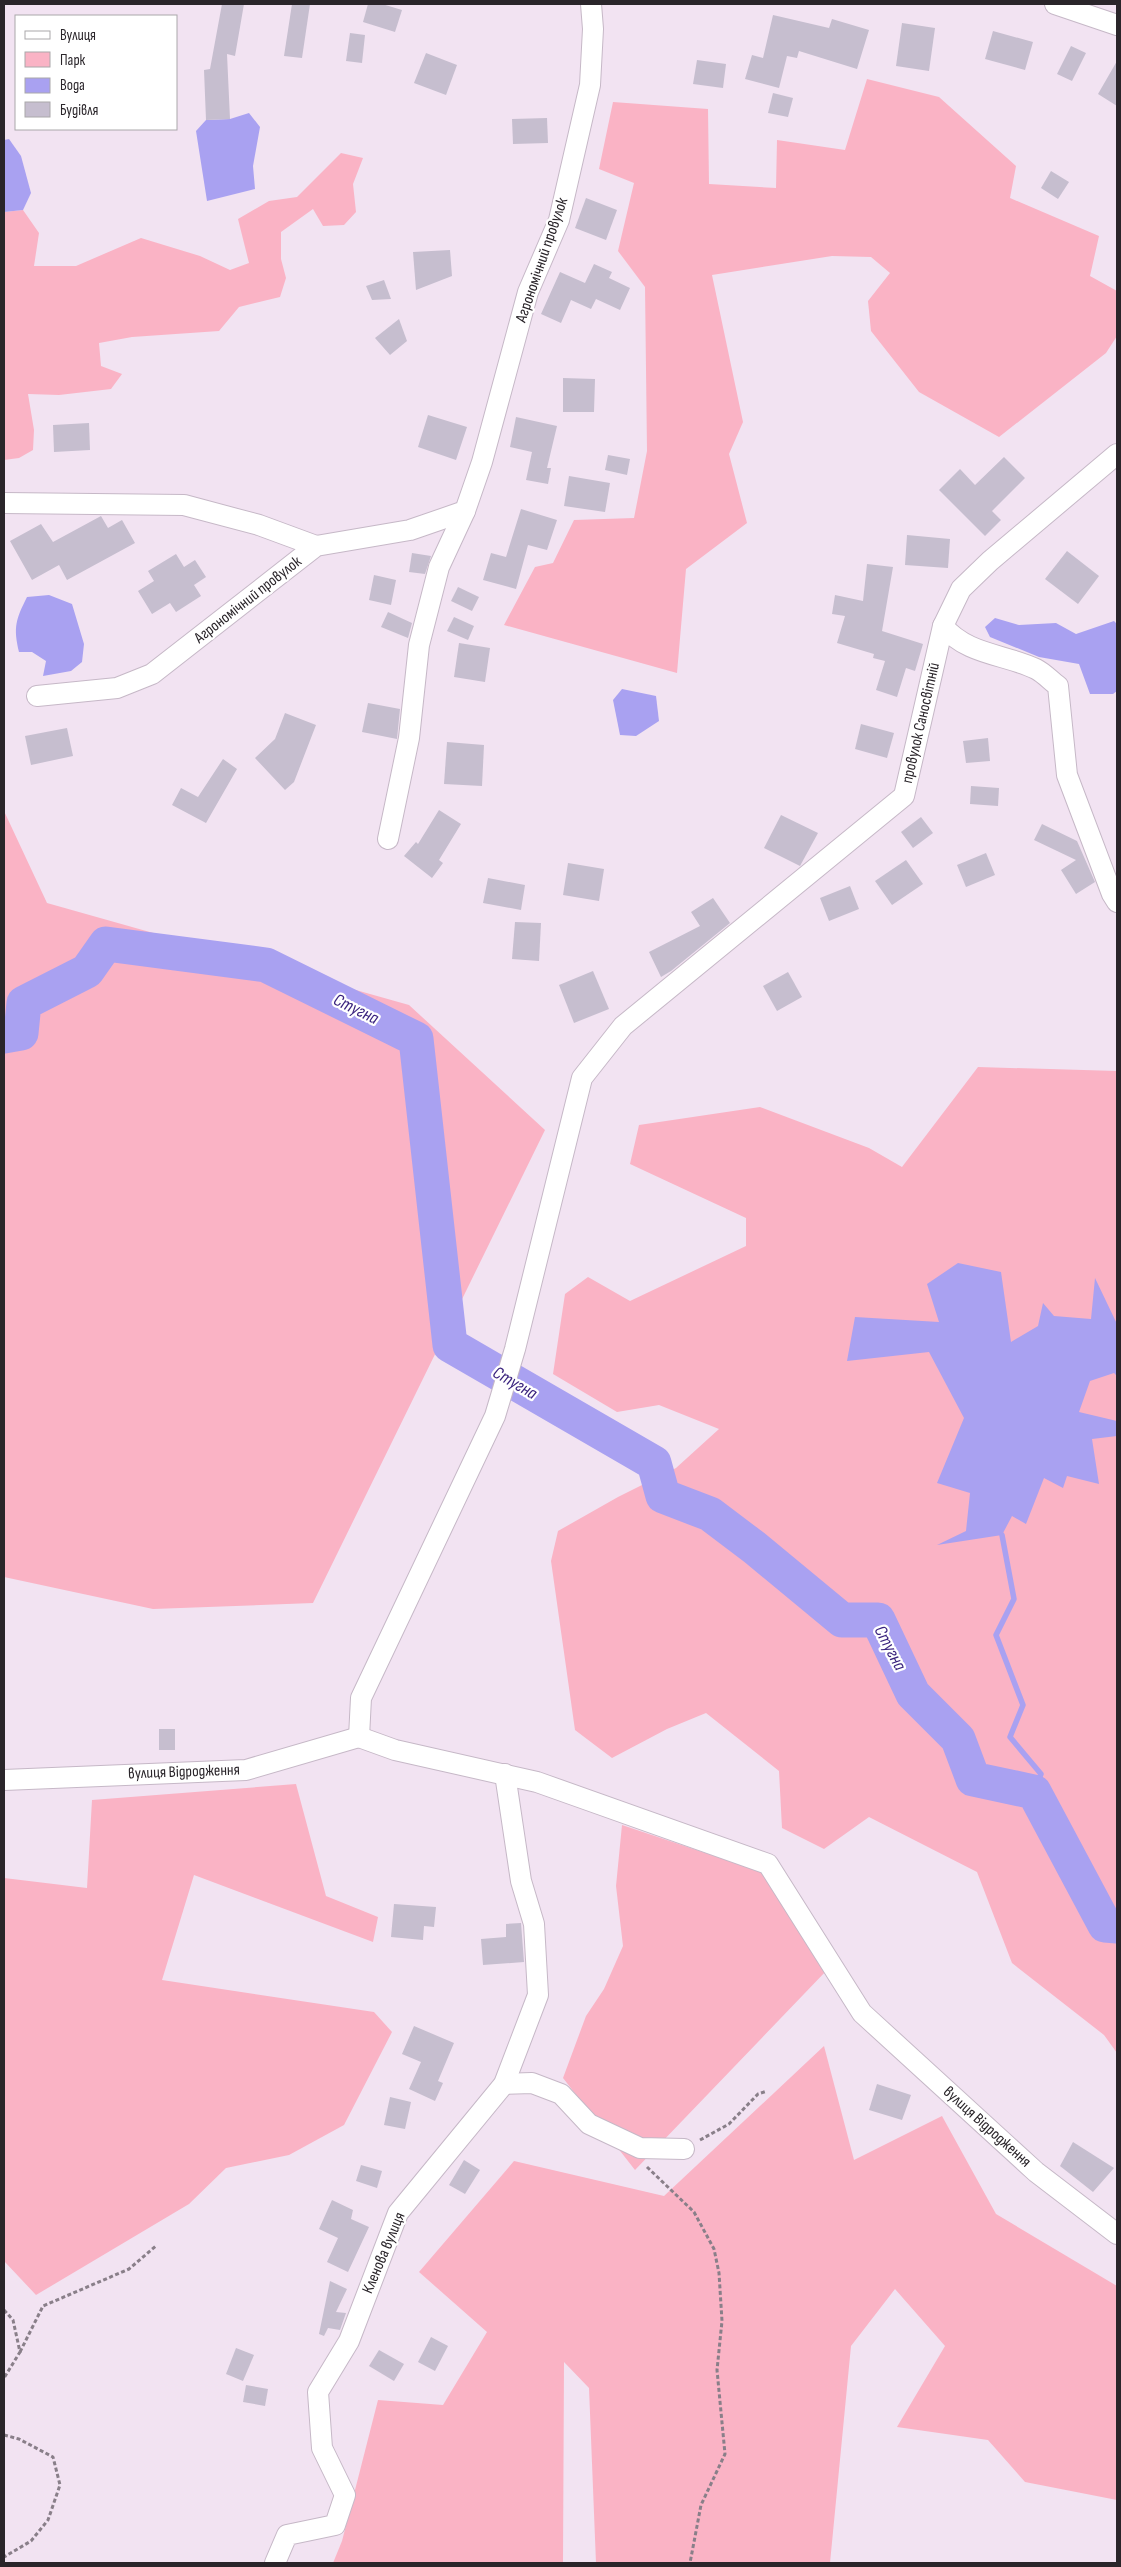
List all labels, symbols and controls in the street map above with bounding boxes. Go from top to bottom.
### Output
legend [15,15,178,130]
text: Вулиця [60,26,96,45]
text: Парк [60,51,86,70]
text: Вода [60,76,85,95]
text: Будівля [60,101,99,120]
street label: Агрономічний провулок [511,194,573,326]
street label: Агрономічний провулок [190,552,306,648]
street label: провулок Саносвітній [898,661,944,785]
water label: Стугна [330,989,383,1029]
water label: Стугна [489,1362,542,1404]
water label: Стугна [870,1622,911,1675]
street label: вулиця Відродження [128,1761,240,1783]
street label: вулиця Відродження [939,2083,1035,2171]
street label: Кленова вулиця [358,2210,410,2296]

